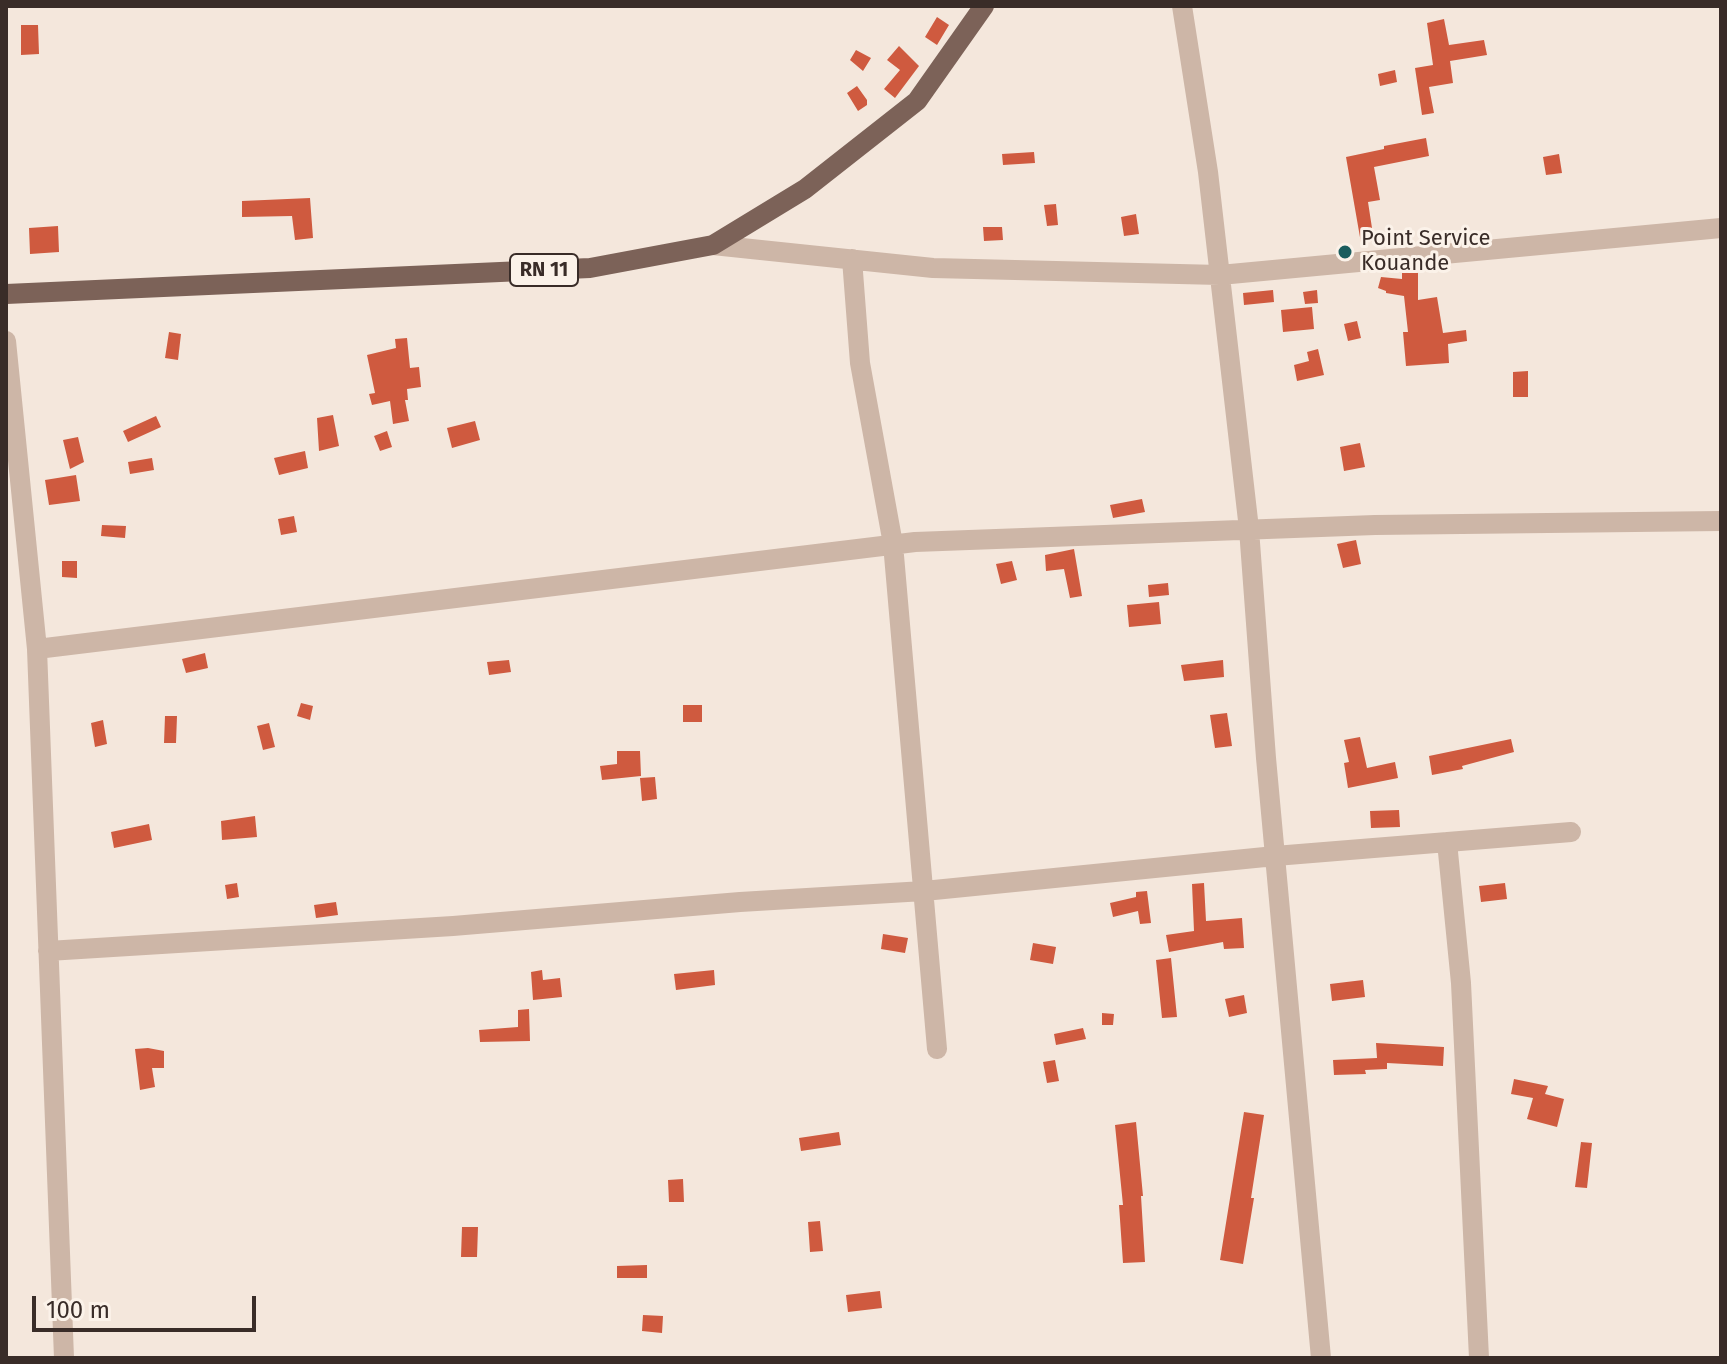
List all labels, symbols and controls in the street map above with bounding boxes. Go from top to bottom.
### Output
place label: Point Service Kouande [1361,226,1490,278]
marker: Point Service Kouande [1336,243,1354,261]
road number: RN 11 [510,254,578,286]
scale bar [36,1280,260,1330]
text: 100 m [46,1296,110,1324]

